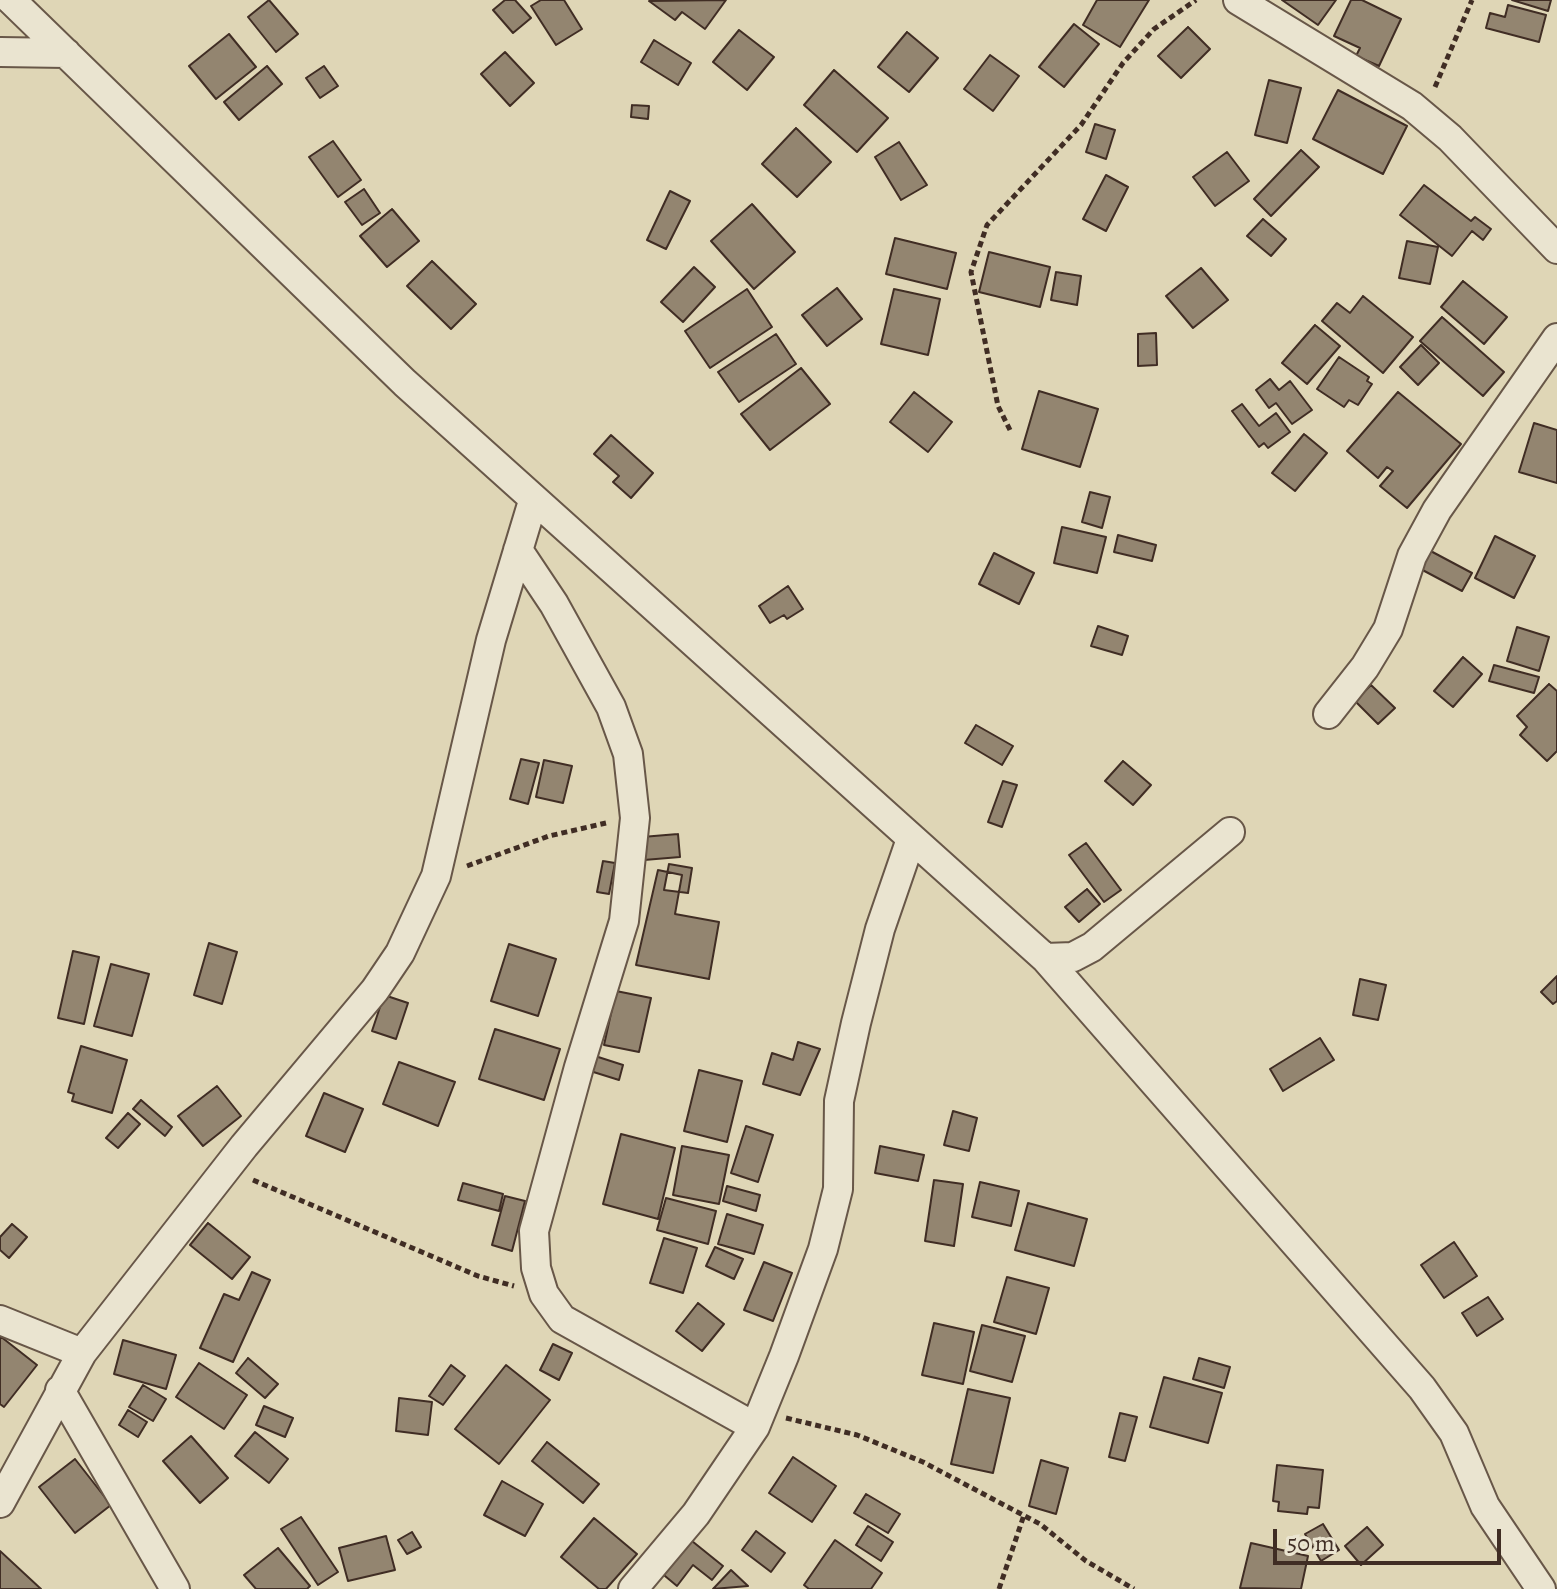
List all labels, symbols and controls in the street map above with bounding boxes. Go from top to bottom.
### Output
scale bar [1277,1513,1505,1563]
text: 50 m [1287,1527,1335,1559]

